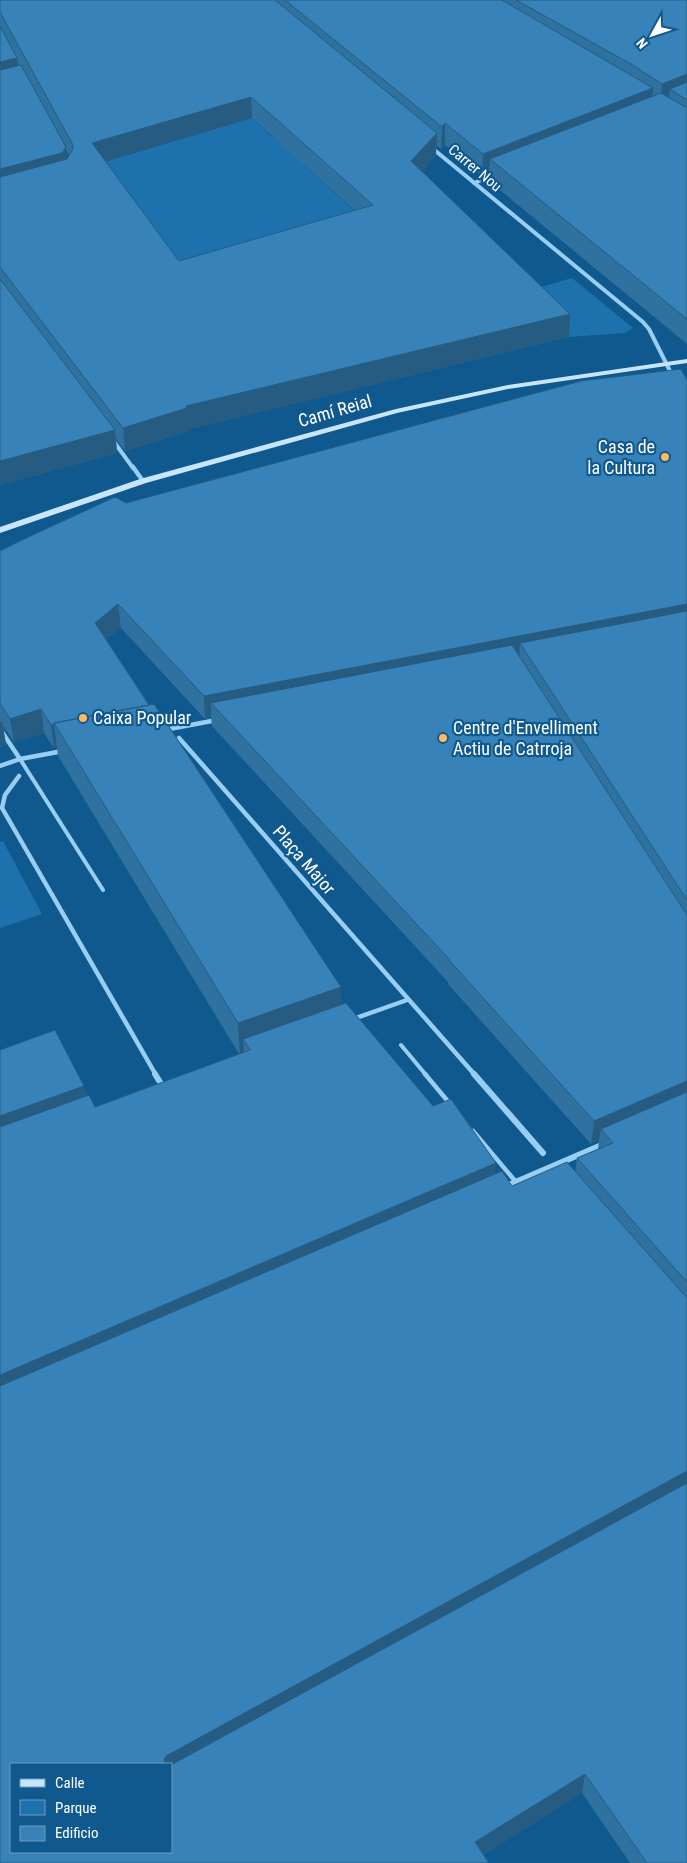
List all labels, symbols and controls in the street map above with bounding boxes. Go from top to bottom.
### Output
north arrow [627,10,677,60]
text: N [633,35,651,52]
street label: Carrer Nou [445,141,505,195]
street label: Camí Reial [296,390,374,431]
place label: Casa de la Cultura [587,436,655,478]
marker: Casa de la Cultura [659,451,671,463]
place label: Caixa Popular [93,707,192,728]
marker: Caixa Popular [77,712,89,724]
place label: Centre d'Envelliment Actiu de Catrroja [453,717,598,759]
marker: Centre d'Envelliment Actiu de Catrroja [437,732,449,744]
street label: Plaça Major [269,821,340,899]
legend [10,1763,172,1853]
text: Calle [55,1774,85,1792]
text: Parque [55,1799,97,1817]
text: Edificio [55,1824,98,1842]

